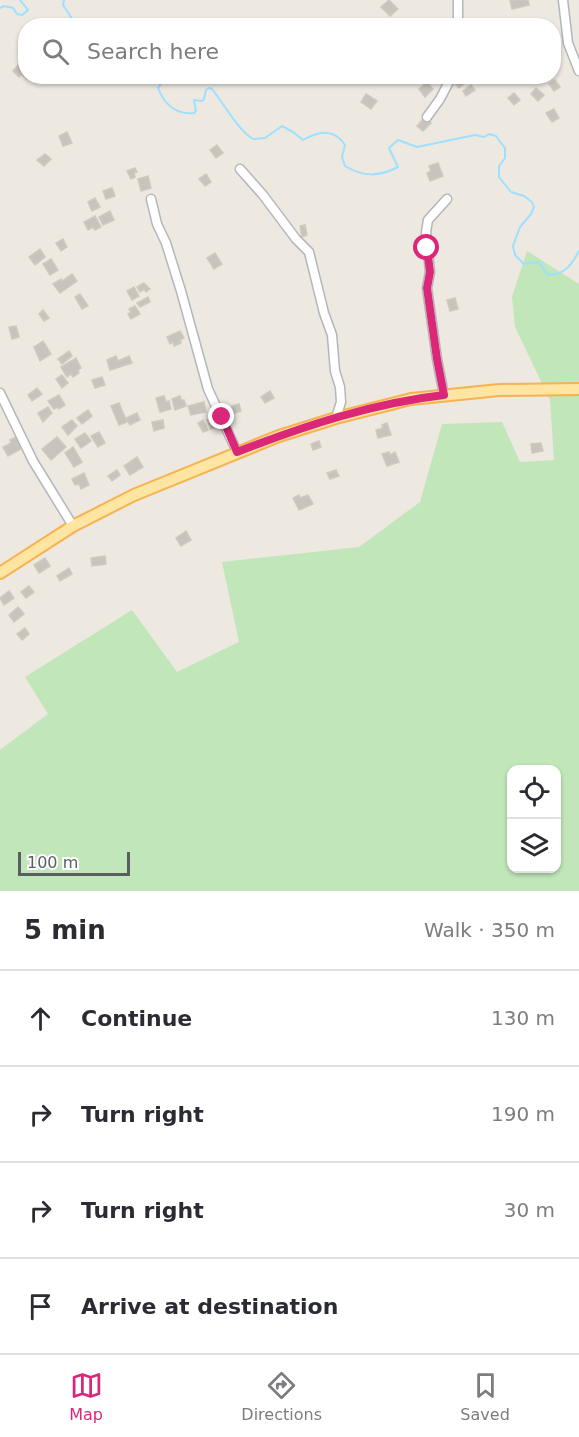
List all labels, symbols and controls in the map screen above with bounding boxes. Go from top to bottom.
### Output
search box [18,18,561,84]
icon: search [39,35,72,68]
text: Search here [87,39,219,64]
route start [413,234,439,260]
route end [208,403,234,429]
map controls [507,765,561,873]
button: locate [507,765,561,819]
button: layers [507,819,561,873]
scale bar [18,849,130,876]
text: 100 m [27,853,78,872]
text: 5 min [24,915,106,945]
text: Walk · 350 m [424,918,555,942]
icon: ahead [24,1002,57,1035]
text: Continue [81,1006,192,1031]
text: 130 m [491,1006,555,1030]
icon: right [24,1098,57,1131]
text: Turn right [81,1102,204,1127]
text: 190 m [491,1102,555,1126]
icon: right [24,1194,57,1227]
text: Turn right [81,1198,204,1223]
text: 30 m [504,1198,555,1222]
icon: arrive [24,1290,57,1323]
text: Arrive at destination [81,1294,338,1319]
tab: Map [69,1369,103,1424]
tab: Directions [241,1369,322,1424]
tab: Saved [460,1369,510,1424]

